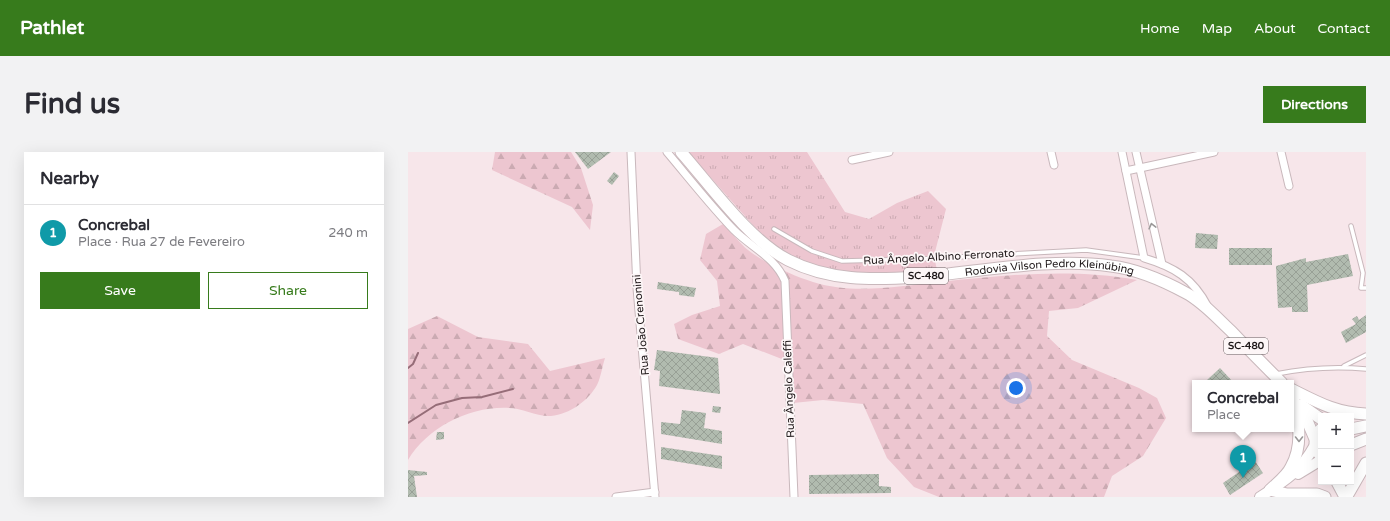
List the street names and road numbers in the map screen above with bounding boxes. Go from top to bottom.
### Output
street label: Rua Ângelo Albino Ferronato [863,247,1015,267]
street label: Rodovia Vilson Pedro Kleinübing [964,257,1136,278]
road number: SC-480 [904,268,948,284]
street label: Rua João Crenonini [630,274,652,376]
road number: SC-480 [1224,338,1268,354]
street label: Rua Ângelo Caleffi [781,340,797,438]

